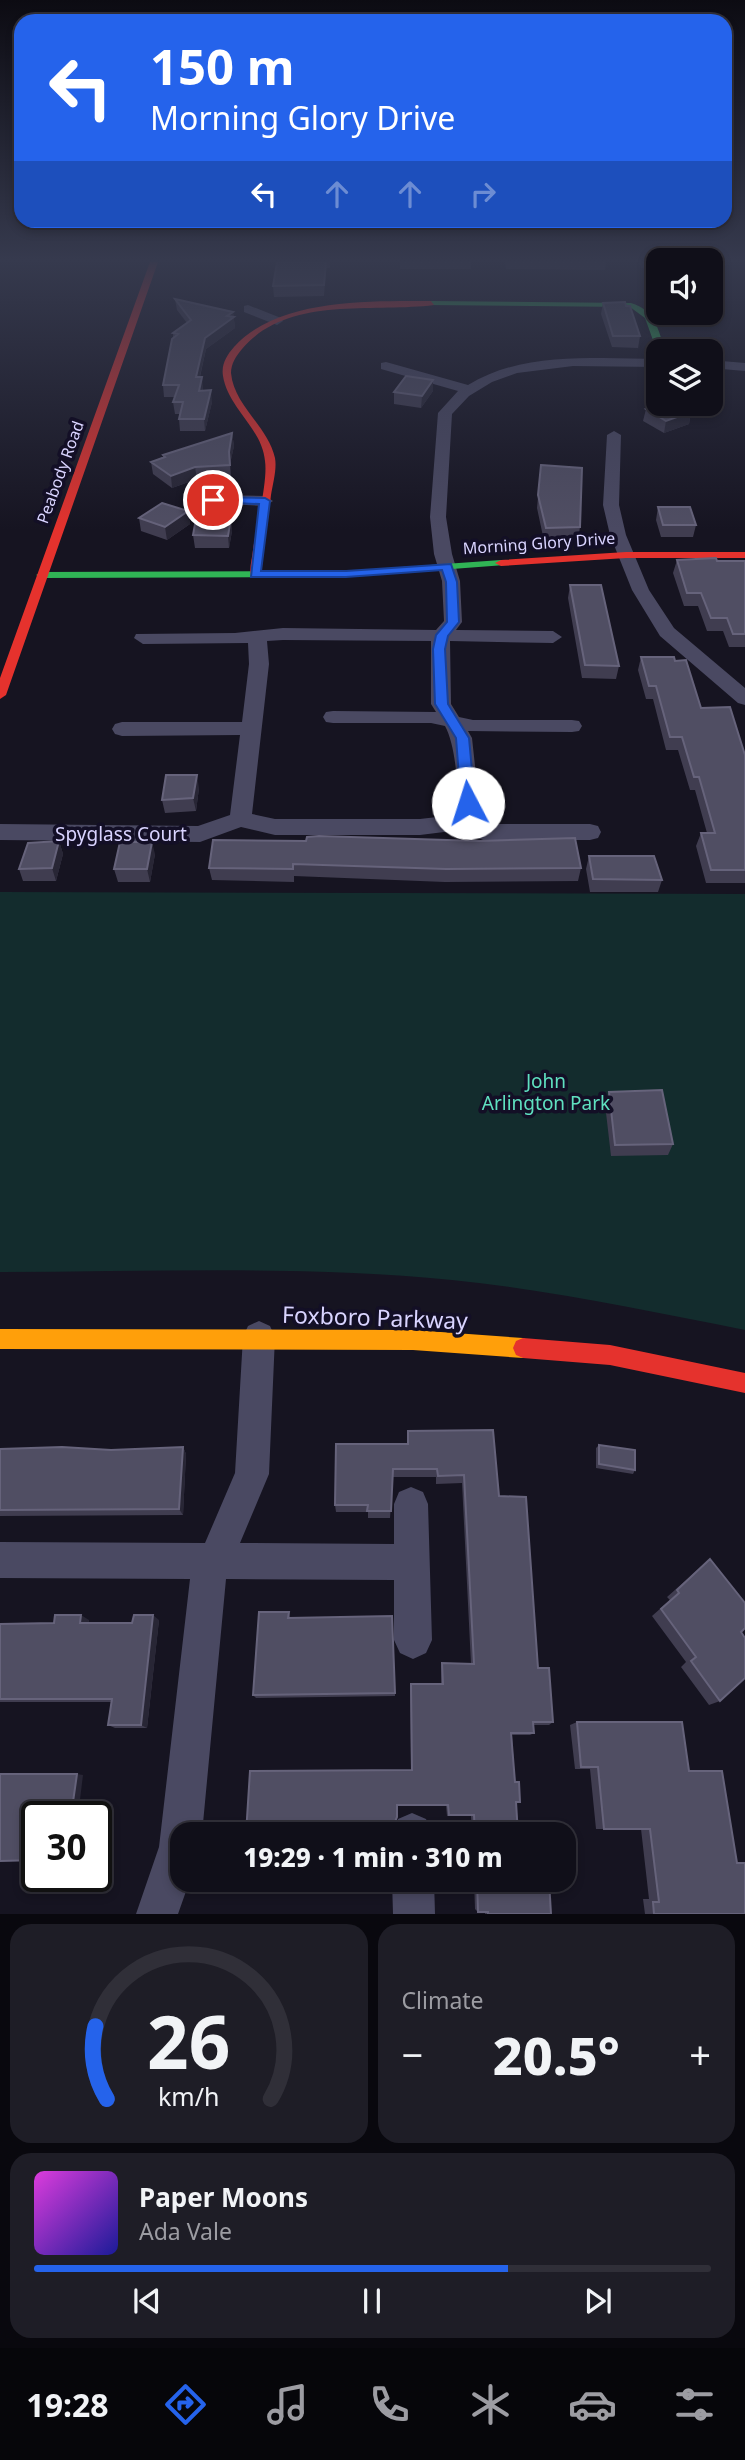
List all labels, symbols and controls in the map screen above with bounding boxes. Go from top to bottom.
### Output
text: 150 m [150,33,295,99]
icon: left [35,42,126,133]
text: Morning Glory Drive [150,96,455,139]
icon: left [245,175,283,213]
icon: ahead [318,175,356,213]
icon: ahead [391,175,429,213]
icon: right [464,175,502,213]
map controls [646,248,723,416]
button: sound [646,248,723,325]
button: layers [646,339,723,416]
street label: Peabody Road [31,418,89,526]
pin [183,470,243,530]
icon: arrive [194,481,232,519]
street label: Morning Glory Drive [462,527,616,559]
position arrow [431,766,505,840]
street label: Spyglass Court [55,821,187,847]
park label: John Arlington Park [482,1068,610,1116]
street label: Foxboro Parkway [282,1298,469,1336]
speed limit sign: 30 [21,1801,112,1892]
text: 19:29 · 1 min · 310 m [243,1839,503,1875]
text: Climate [402,1984,484,2016]
text: 26 [147,1992,230,2091]
text: 20.5° [493,2019,620,2090]
text: − [402,2028,423,2080]
text: + [689,2028,711,2080]
text: km/h [158,2079,220,2113]
text: Paper Moons [139,2179,308,2215]
text: Ada Vale [139,2215,232,2247]
icon: previous [128,2282,166,2320]
icon: pause [353,2282,391,2320]
icon: next [579,2282,617,2320]
icon: directions [161,2380,210,2429]
icon: music [263,2380,312,2429]
icon: phone [365,2380,414,2429]
icon: climate [466,2380,515,2429]
icon: car [568,2380,617,2429]
icon: filters [670,2380,719,2429]
text: 19:28 [26,2383,109,2426]

